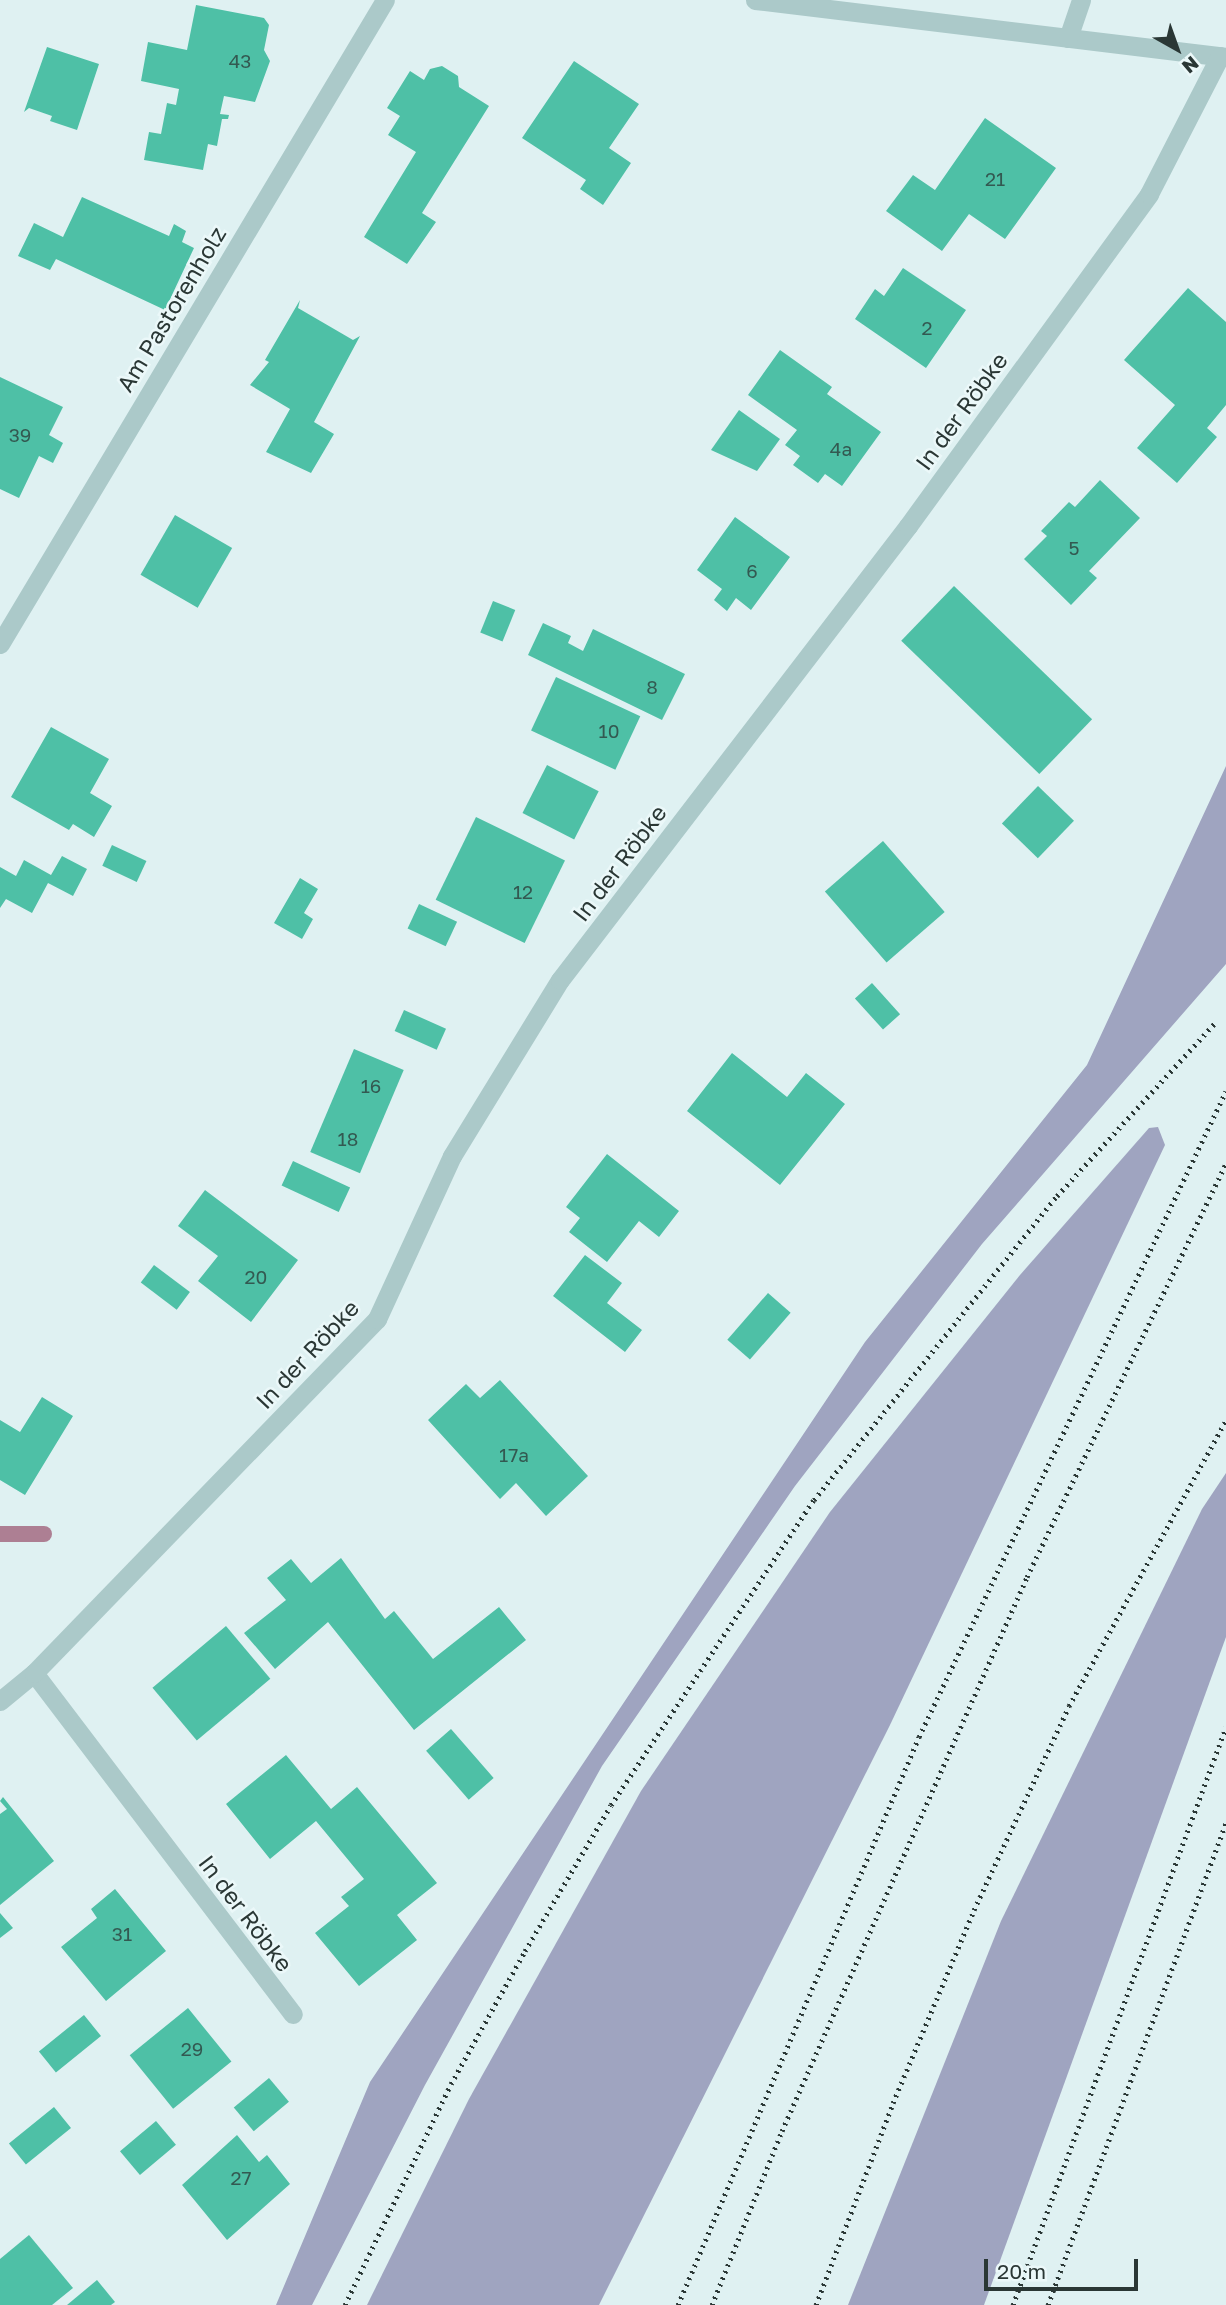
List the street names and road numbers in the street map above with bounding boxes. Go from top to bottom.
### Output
street label: Am Pastorenholz [111,221,231,397]
street label: In der Röbke [909,347,1013,475]
street label: In der Röbke [566,799,672,927]
street label: In der Röbke [250,1294,364,1414]
street label: In der Röbke [193,1849,299,1977]

